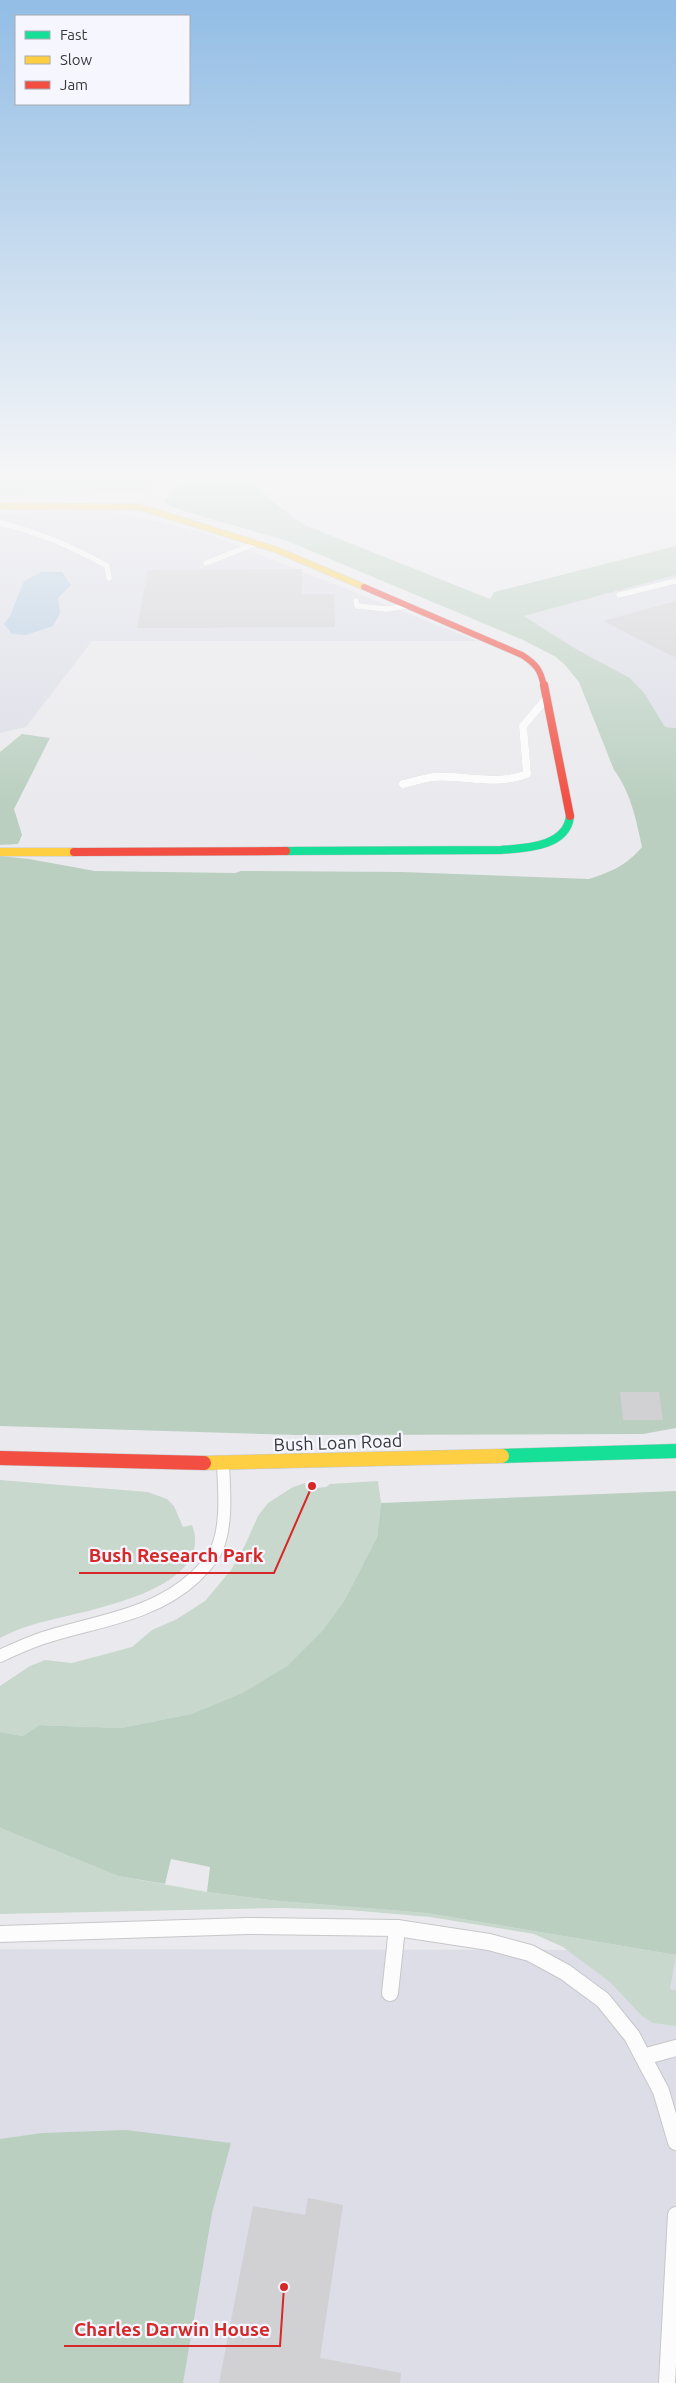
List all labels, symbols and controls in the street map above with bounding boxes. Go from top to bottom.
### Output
legend [15,15,190,105]
text: Fast [60,26,88,43]
text: Slow [60,51,93,68]
text: Jam [60,76,88,93]
street label: Bush Loan Road [273,1430,403,1454]
callout: Bush Research Park [79,1539,274,1573]
text: Bush Research Park [89,1544,264,1566]
callout: Charles Darwin House [64,2312,280,2346]
text: Charles Darwin House [74,2318,270,2340]

